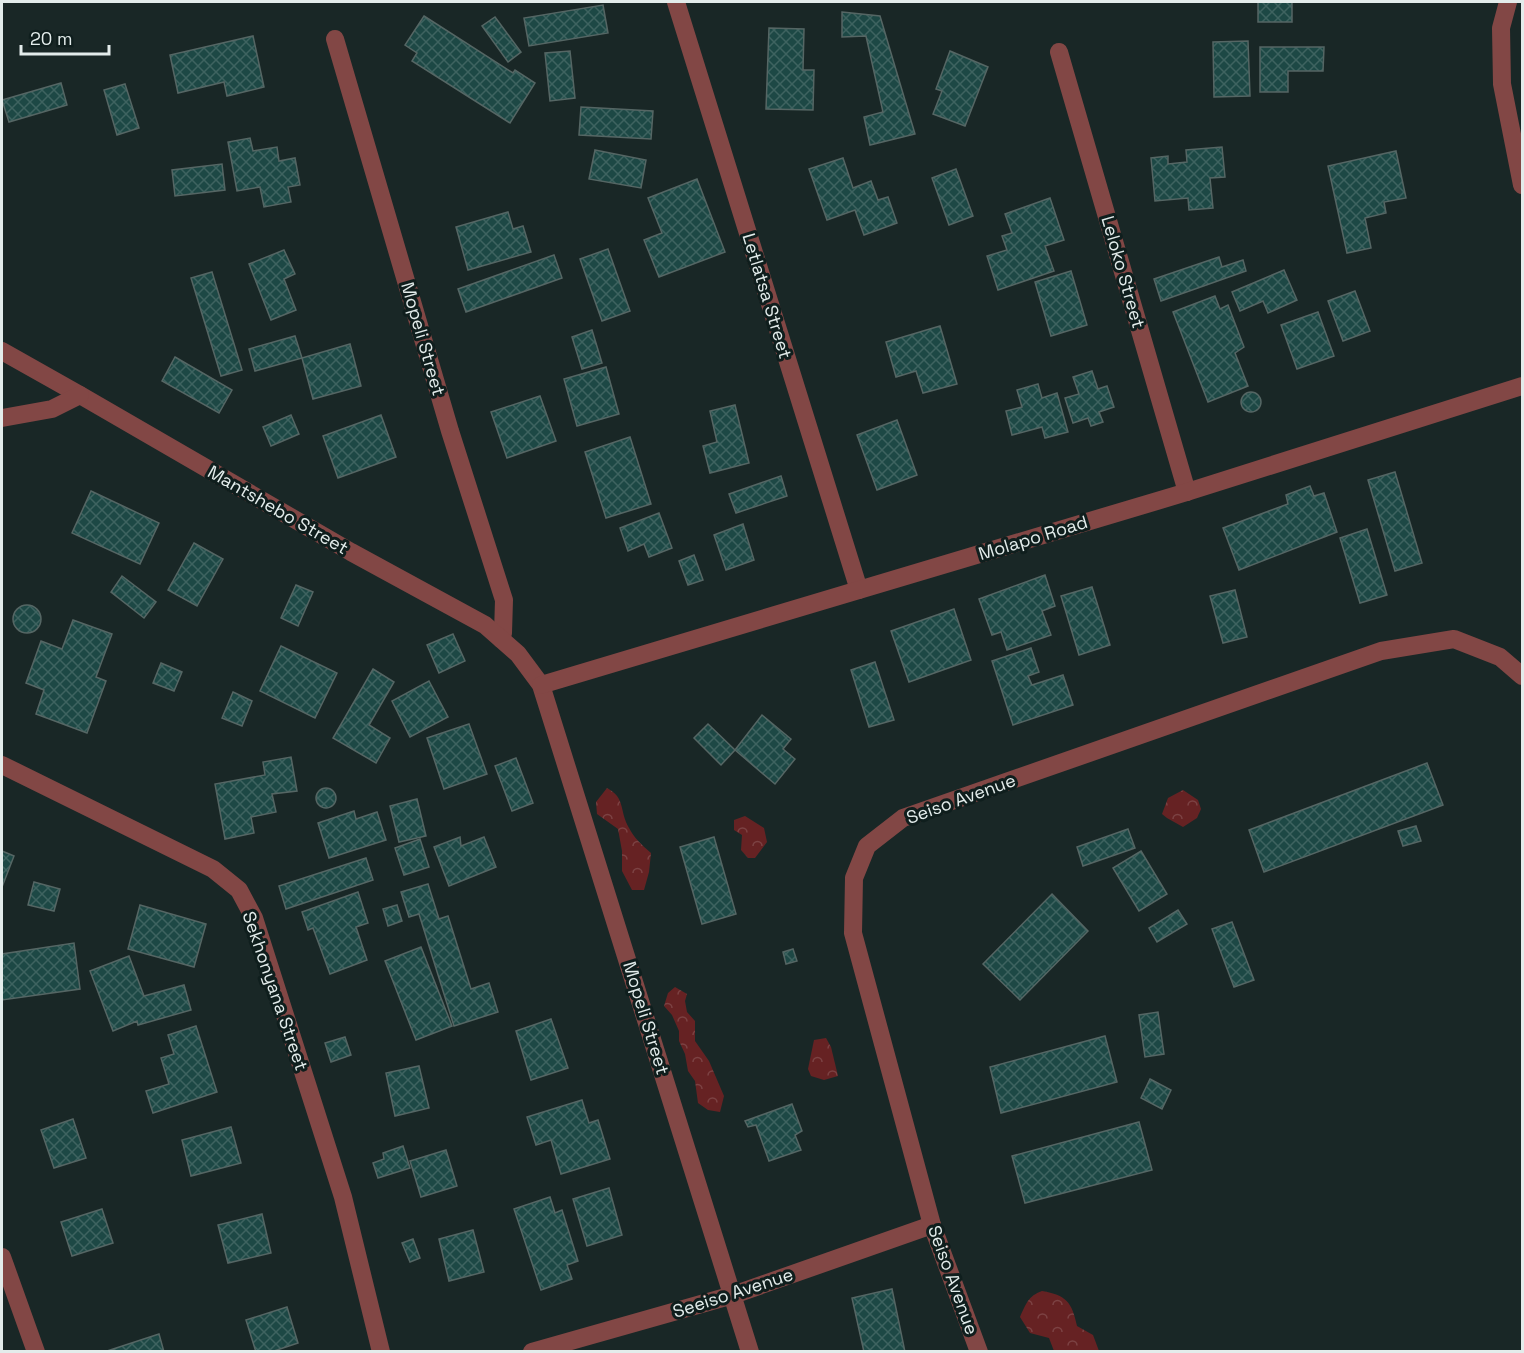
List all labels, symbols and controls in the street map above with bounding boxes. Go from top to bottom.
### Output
scale bar [21,18,110,56]
text: 20 m [30,27,73,50]
street label: Leloko Street [1096,213,1151,331]
street label: Letlatsa Street [737,230,798,361]
street label: Mopeli Street [396,279,451,398]
street label: Mantshebo Street [204,460,353,559]
street label: Molapo Road [975,510,1090,565]
street label: Seiso Avenue [903,768,1019,829]
street label: Sekhonyana Street [237,908,314,1073]
street label: Mopeli Street [618,958,675,1077]
street label: Seiso Avenue [923,1222,984,1338]
street label: Seeiso Avenue [670,1262,796,1323]

